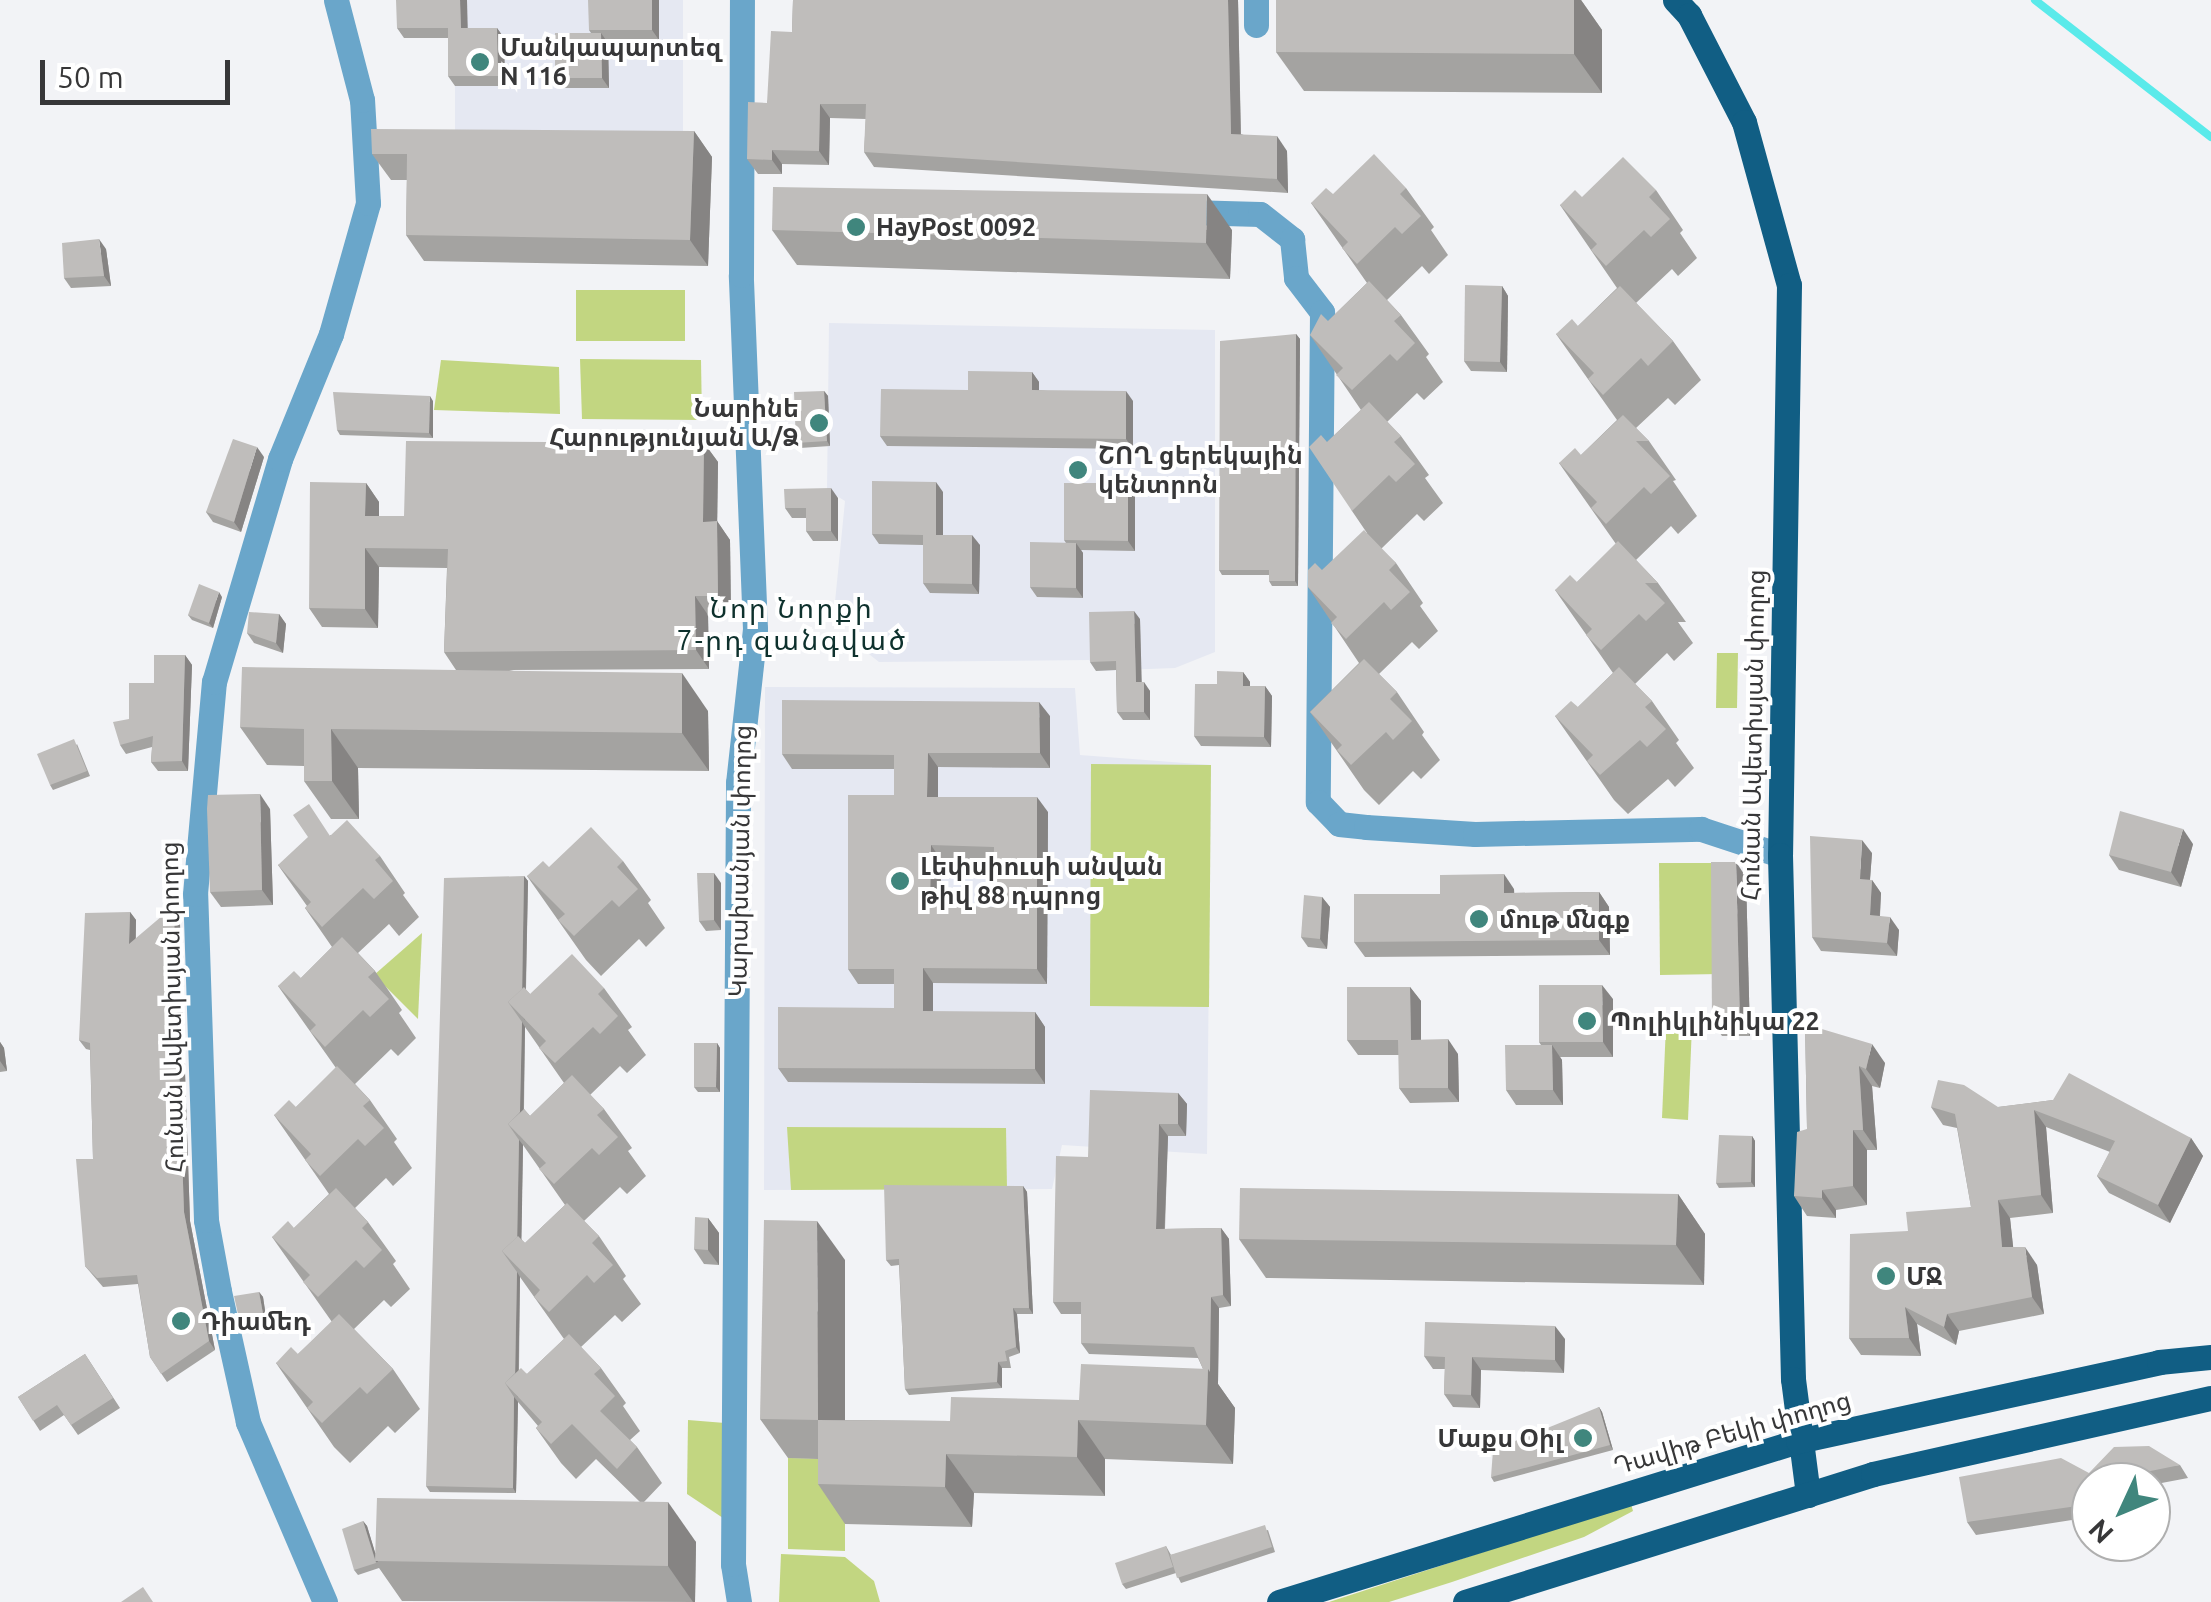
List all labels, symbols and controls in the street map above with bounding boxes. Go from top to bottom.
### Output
place label: Մանկապարտեզ N 116 [500,33,721,92]
scale bar [45,40,235,102]
marker: Մանկապարտեզ N 116 [469,51,491,73]
text: 50 m [57,60,124,94]
place label: HayPost 0092 [876,212,1036,242]
marker: HayPost 0092 [845,216,867,238]
place label: Նարինե Հարությունյան Ա/Ձ [549,394,799,453]
marker: Նարինե Հարությունյան Ա/Ձ [808,412,830,434]
place label: ՇՈՂ ցերեկային կենտրոն [1098,441,1303,500]
marker: ՇՈՂ ցերեկային կենտրոն [1067,459,1089,481]
street label: Հունան Ավետիսյան փողոց [1735,569,1771,901]
district label: Նոր Նորքի 7-րդ զանգված [676,591,908,657]
street label: Կարախանյան փողոց [723,725,757,997]
street label: Հունան Ավետիսյան փողոց [154,841,190,1173]
place label: Լեփսիուսի անվան թիվ 88 դպրոց [920,852,1163,911]
marker: Լեփսիուսի անվան թիվ 88 դպրոց [889,870,911,892]
place label: մութ մնգք [1499,904,1630,934]
marker: մութ մնգք [1468,908,1490,930]
place label: Պոլիկլինիկա 22 [1610,1006,1820,1036]
marker: Պոլիկլինիկա 22 [1574,1008,1600,1034]
place label: ՄՋ [1906,1261,1942,1291]
marker: ՄՋ [1875,1265,1897,1287]
place label: Դիամեդ [201,1306,311,1336]
marker: Դիամեդ [170,1310,192,1332]
street label: Դավիթ Բեկի փողոց [1610,1385,1854,1481]
place label: Մաքս Օիլ [1437,1423,1563,1453]
marker: Մաքս Օիլ [1572,1427,1594,1449]
north arrow [2071,1462,2171,1562]
text: N [2082,1514,2119,1550]

